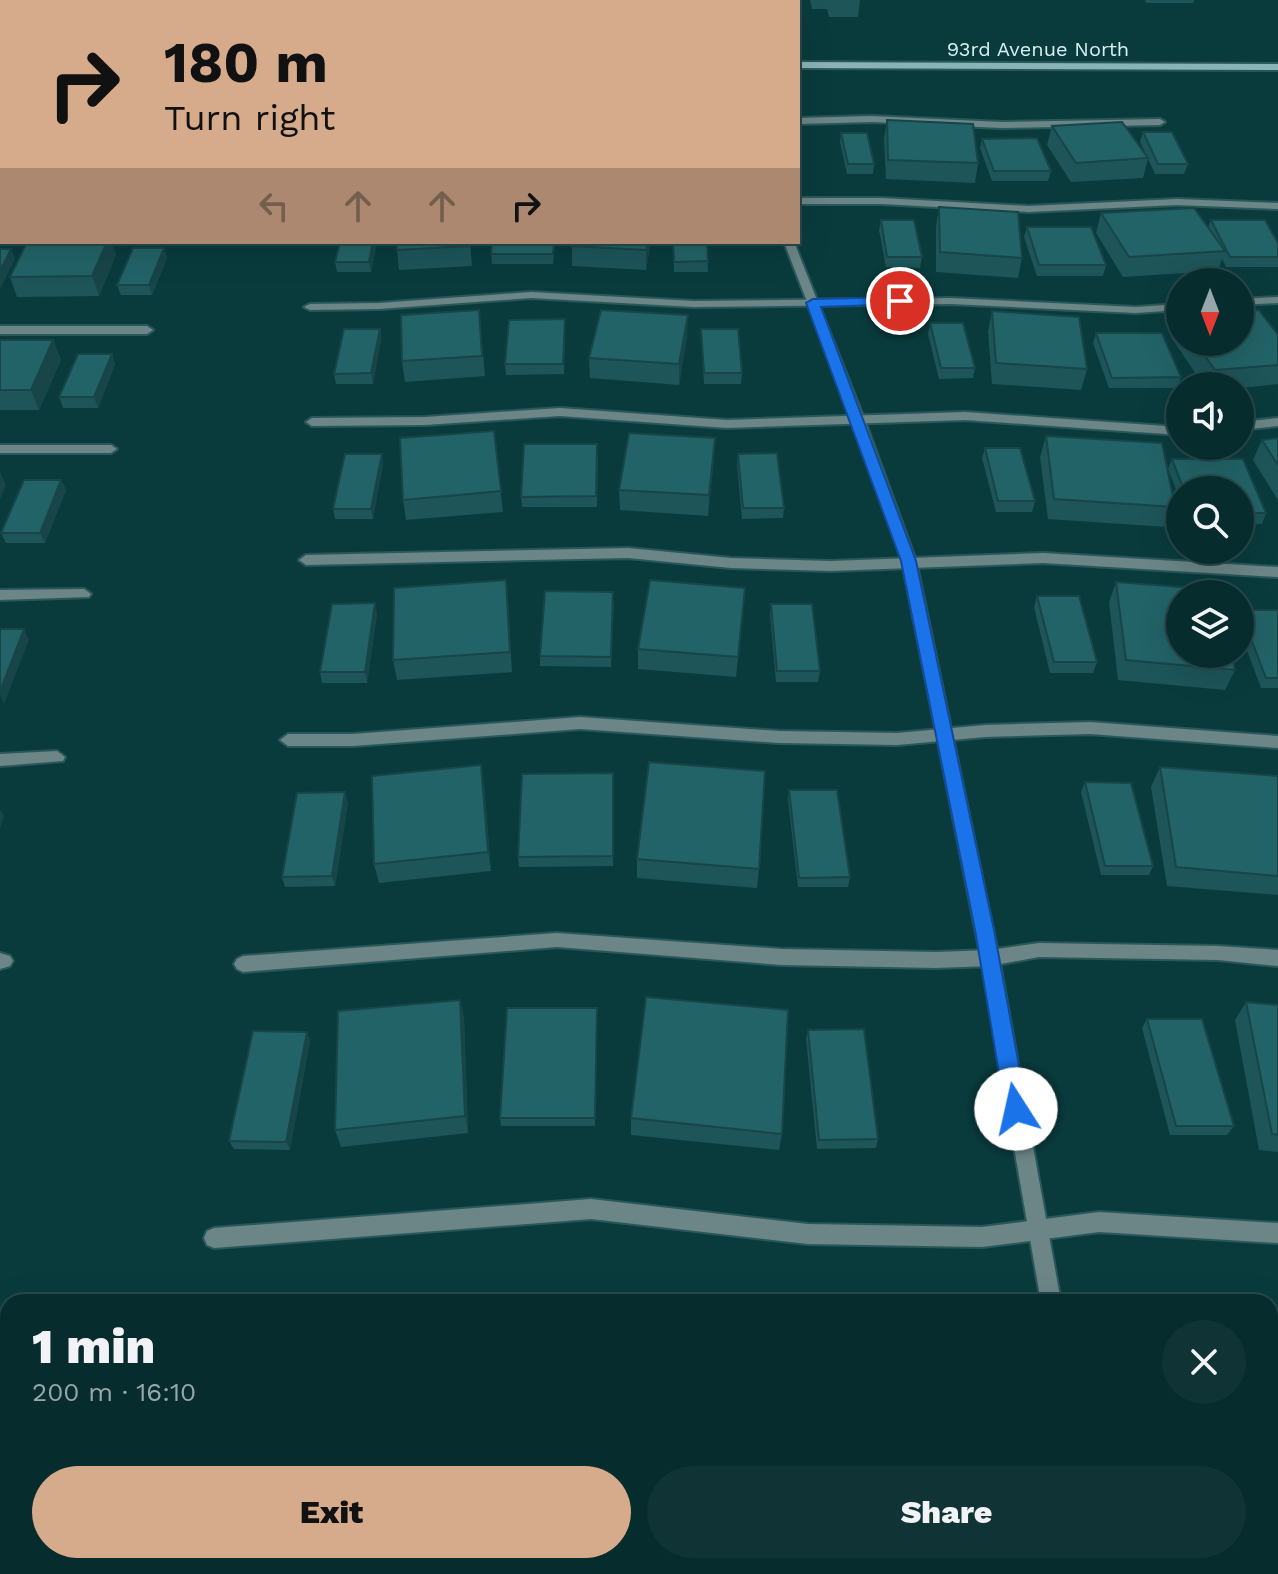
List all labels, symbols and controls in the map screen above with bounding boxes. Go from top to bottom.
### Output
text: 180 m [164,30,328,96]
icon: right [32,32,136,136]
street label: 93rd Avenue North [947,37,1129,61]
text: Turn right [164,97,335,139]
icon: left [252,184,296,228]
icon: ahead [336,184,380,228]
icon: ahead [420,184,464,228]
icon: right [504,184,548,228]
pin [866,267,934,335]
north arrow [1166,268,1254,356]
map controls [1166,268,1254,668]
icon: arrive [878,279,922,323]
button: sound [1166,372,1254,460]
button: search [1166,476,1254,564]
button: layers [1166,580,1254,668]
position arrow [974,1067,1058,1151]
text: 1 min [32,1318,155,1375]
button: close [1162,1320,1246,1404]
text: 200 m · 16:10 [32,1377,196,1407]
button: Exit [32,1466,631,1558]
button: Share [647,1466,1246,1558]

